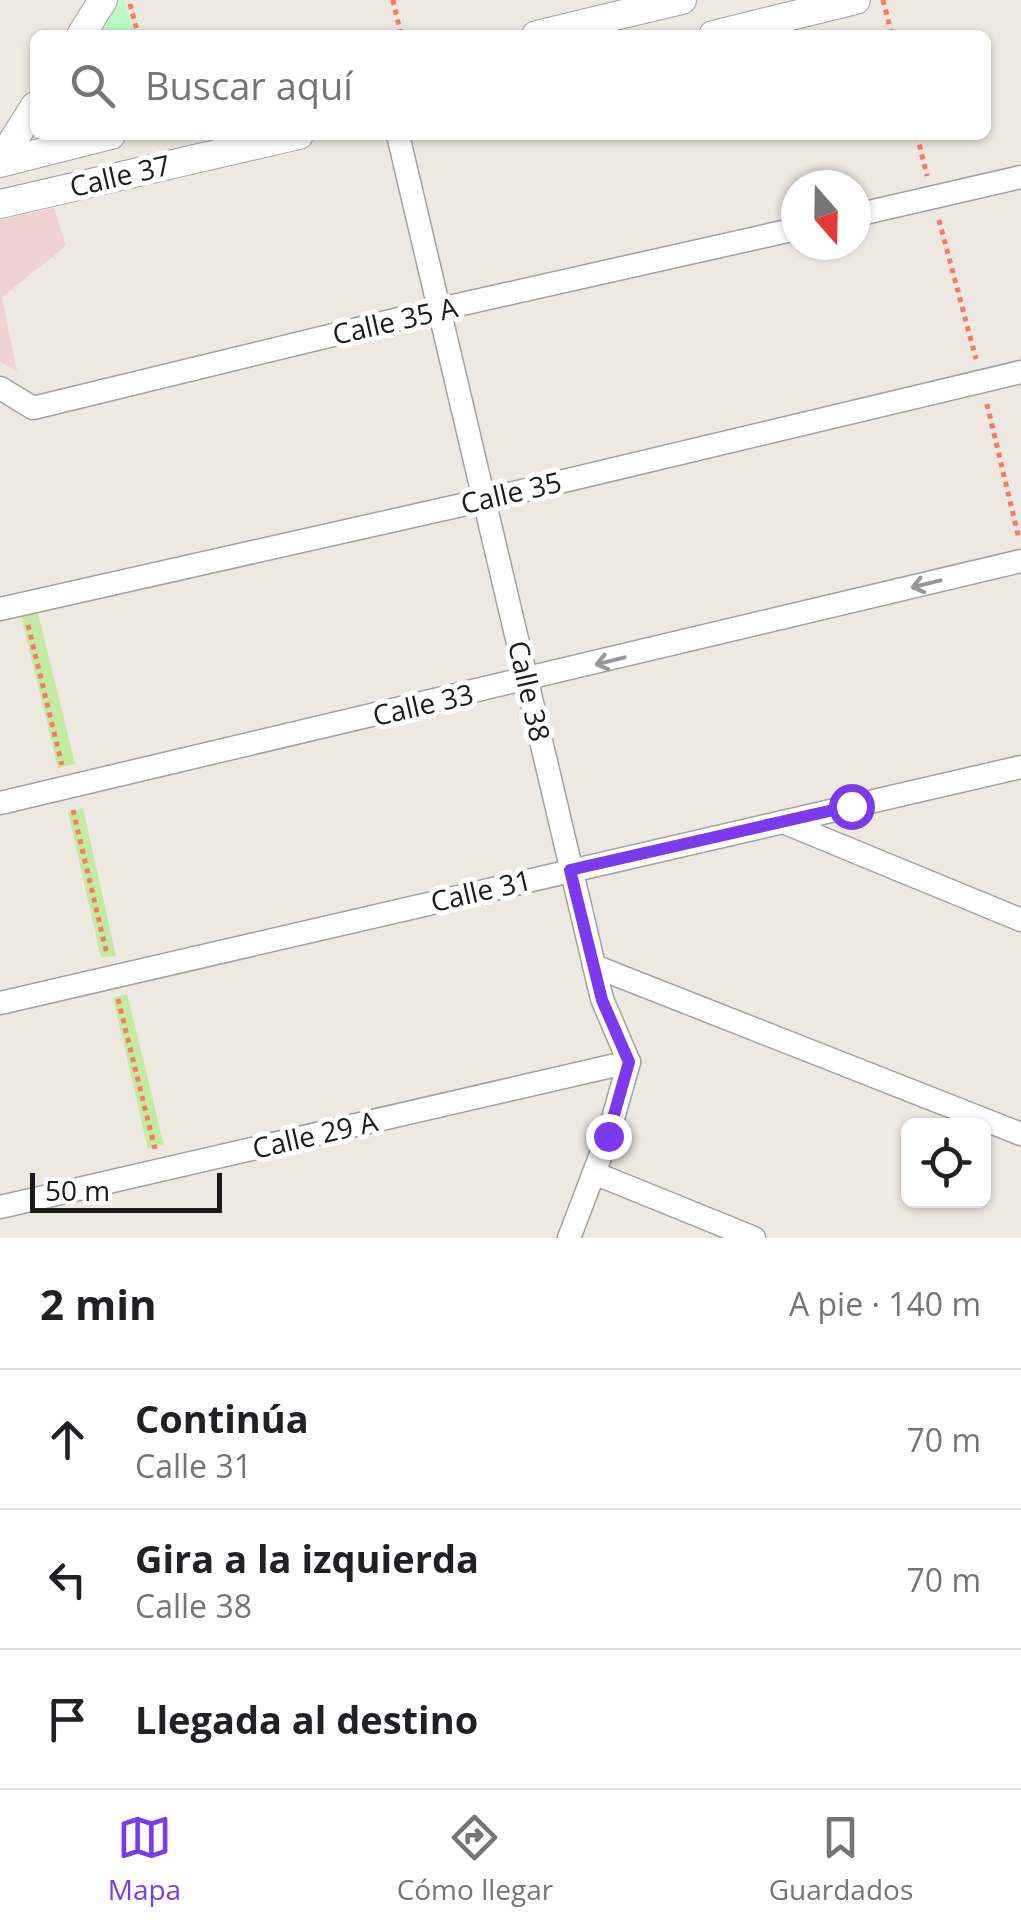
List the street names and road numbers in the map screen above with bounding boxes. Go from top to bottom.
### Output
street label: Calle 37 [66,145,174,205]
street label: Calle 35 A [328,287,461,353]
street label: Calle 35 [457,462,565,522]
street label: Calle 38 [500,637,560,745]
street label: Calle 33 [369,674,477,734]
street label: Calle 31 [427,860,535,920]
street label: Calle 29 A [248,1101,381,1167]

